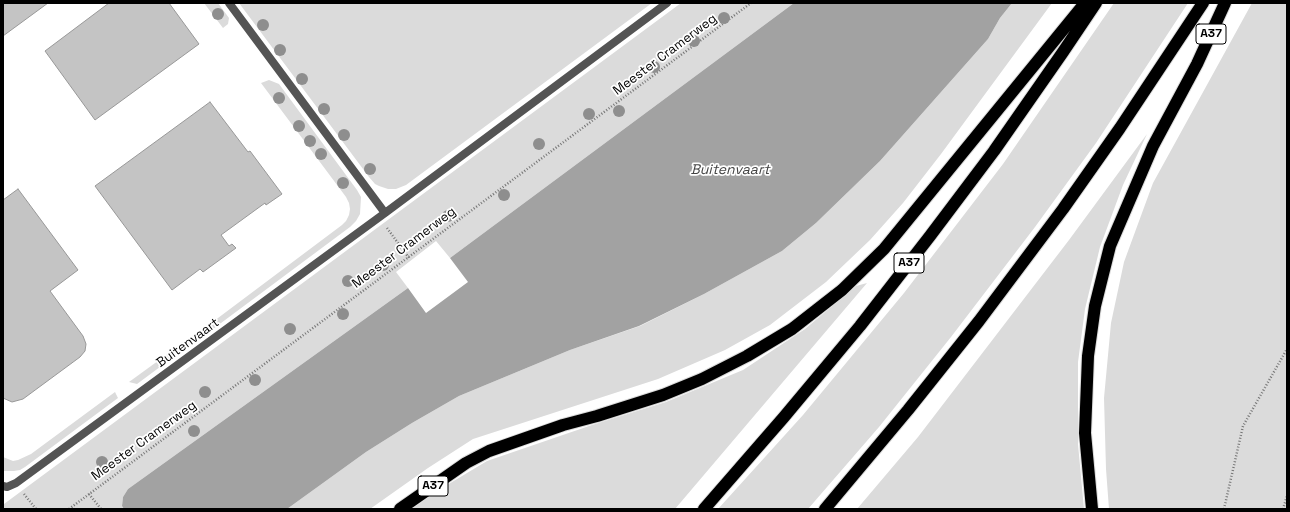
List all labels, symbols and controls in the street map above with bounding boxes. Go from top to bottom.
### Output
street label: Meester Cramerweg [610,11,720,99]
road number: A37 [1196,24,1226,44]
water label: Buitenvaart [690,162,770,178]
street label: Meester Cramerweg [349,204,459,292]
road number: A37 [894,253,924,273]
street label: Buitenvaart [154,315,222,371]
street label: Meester Cramerweg [89,398,199,484]
road number: A37 [418,476,448,496]

